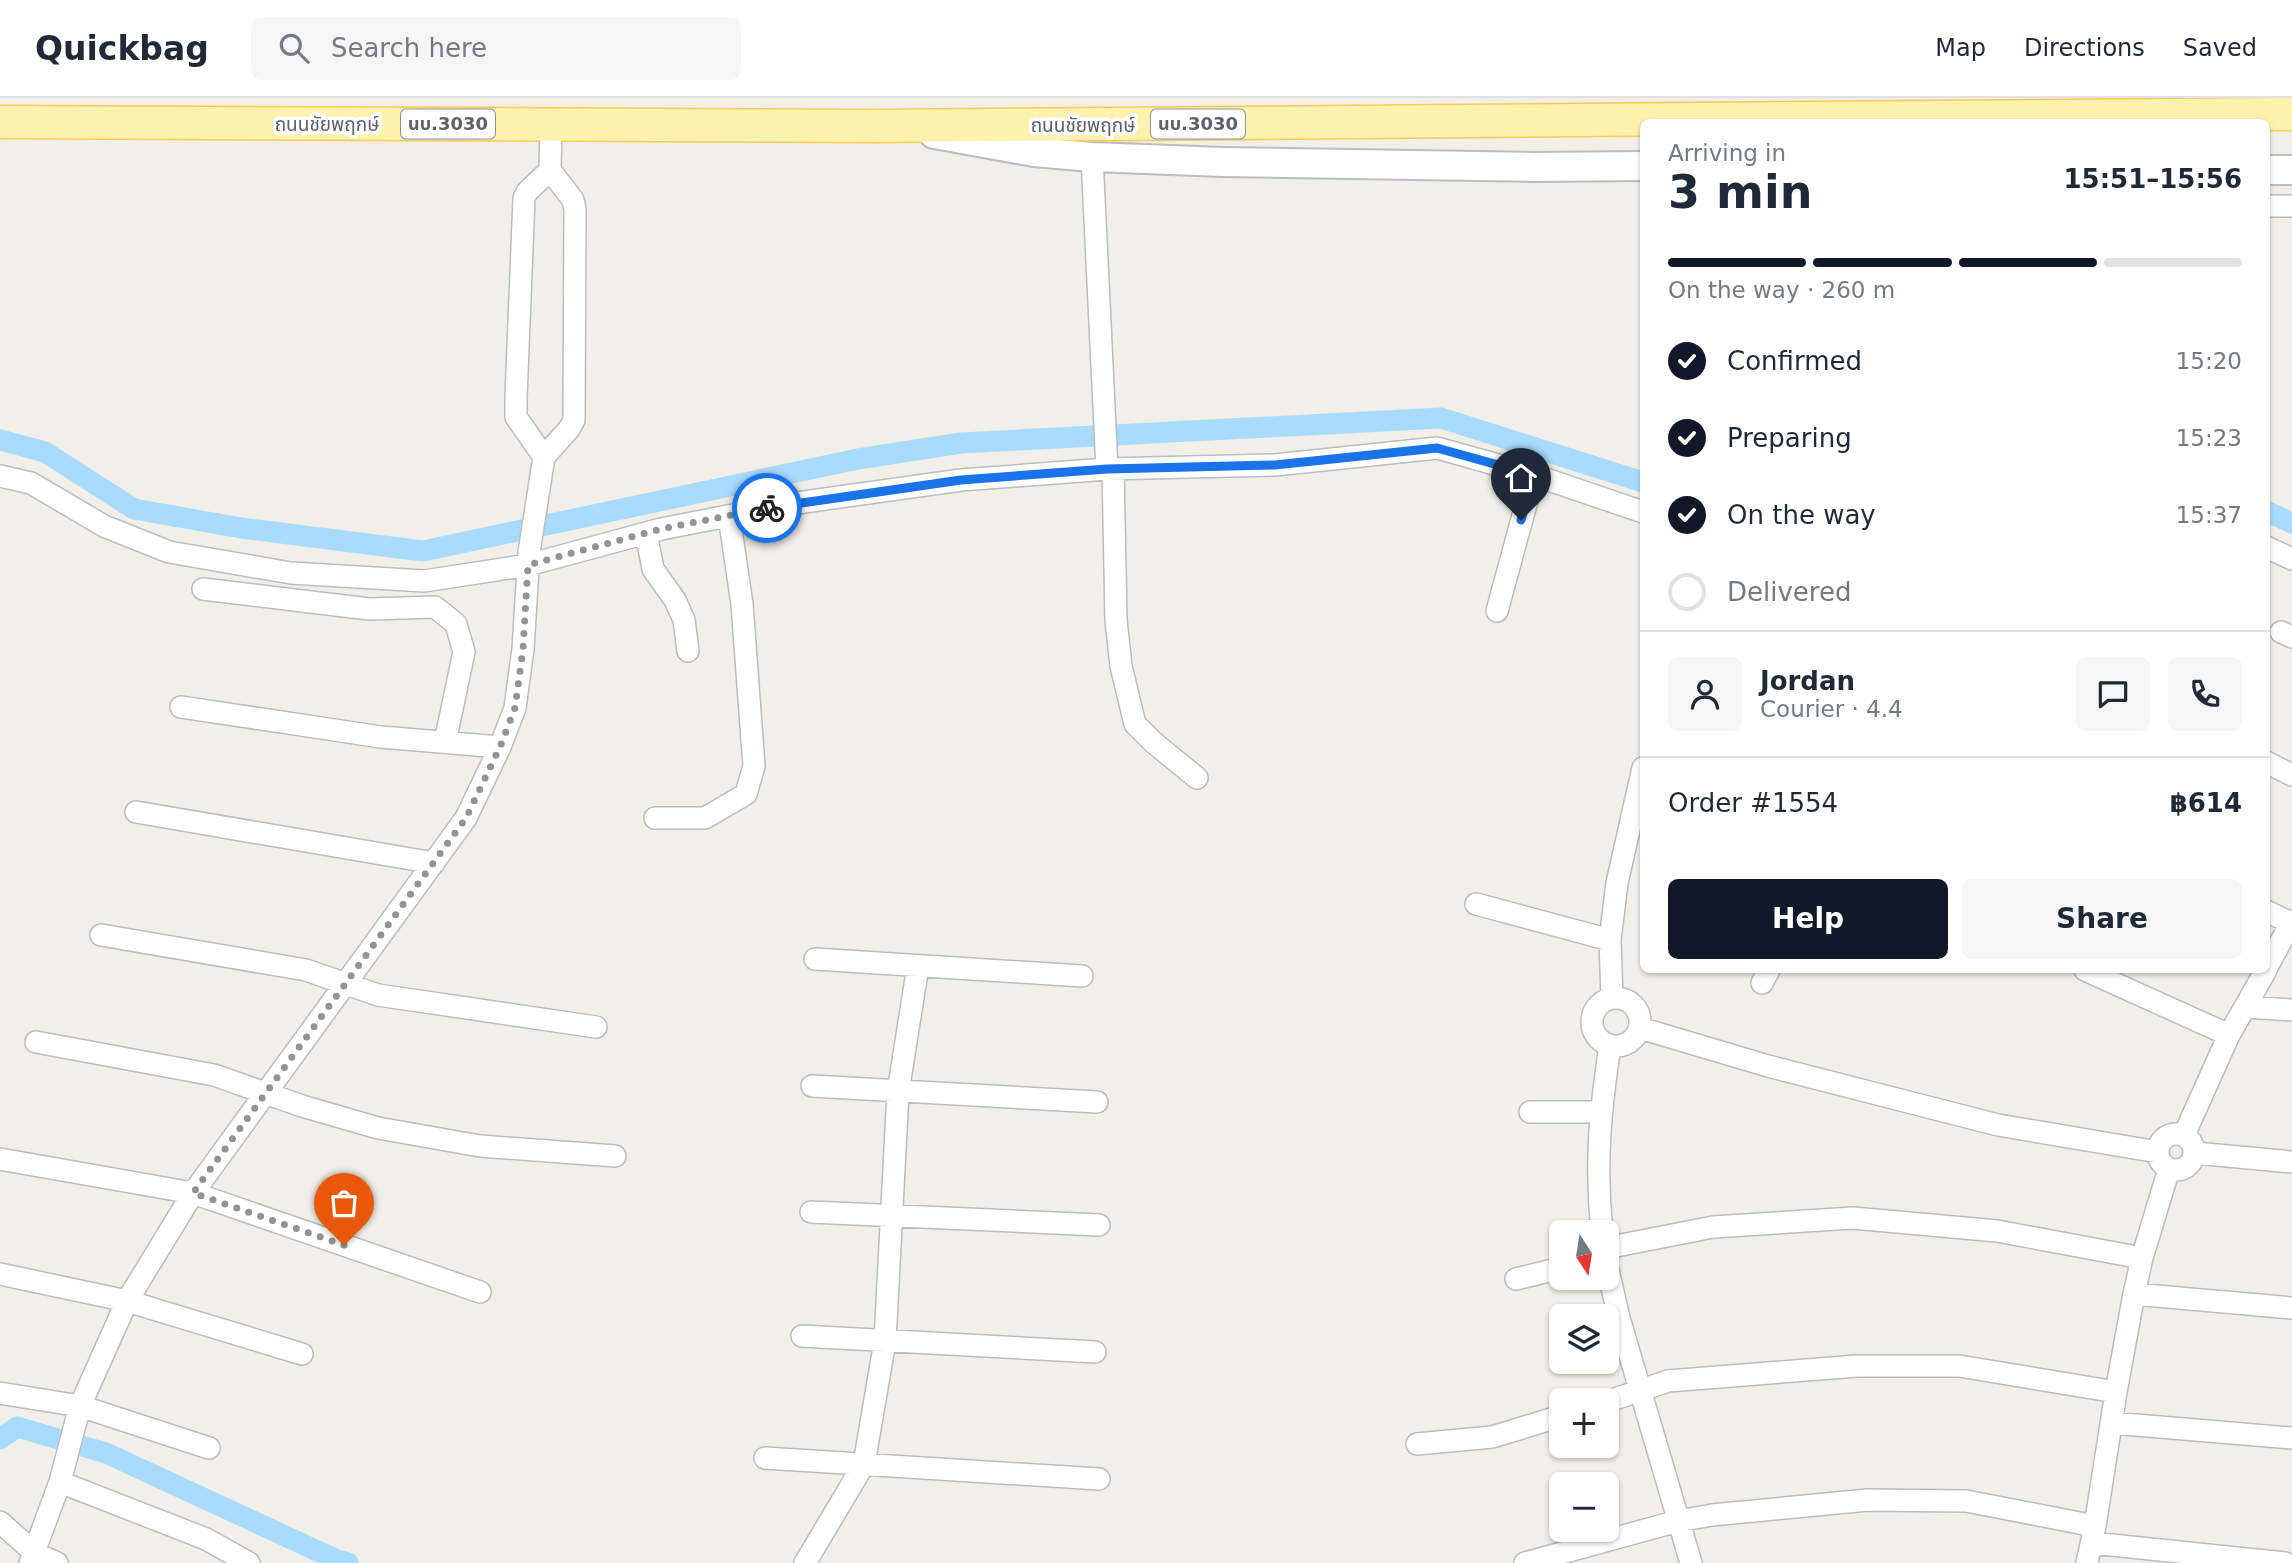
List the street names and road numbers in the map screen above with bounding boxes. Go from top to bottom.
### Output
road number: นบ.3030 [401,110,495,139]
road number: นบ.3030 [1151,110,1245,139]
street label: ถนนชัยพฤกษ์ [275,113,379,135]
street label: ถนนชัยพฤกษ์ [1031,114,1135,136]

